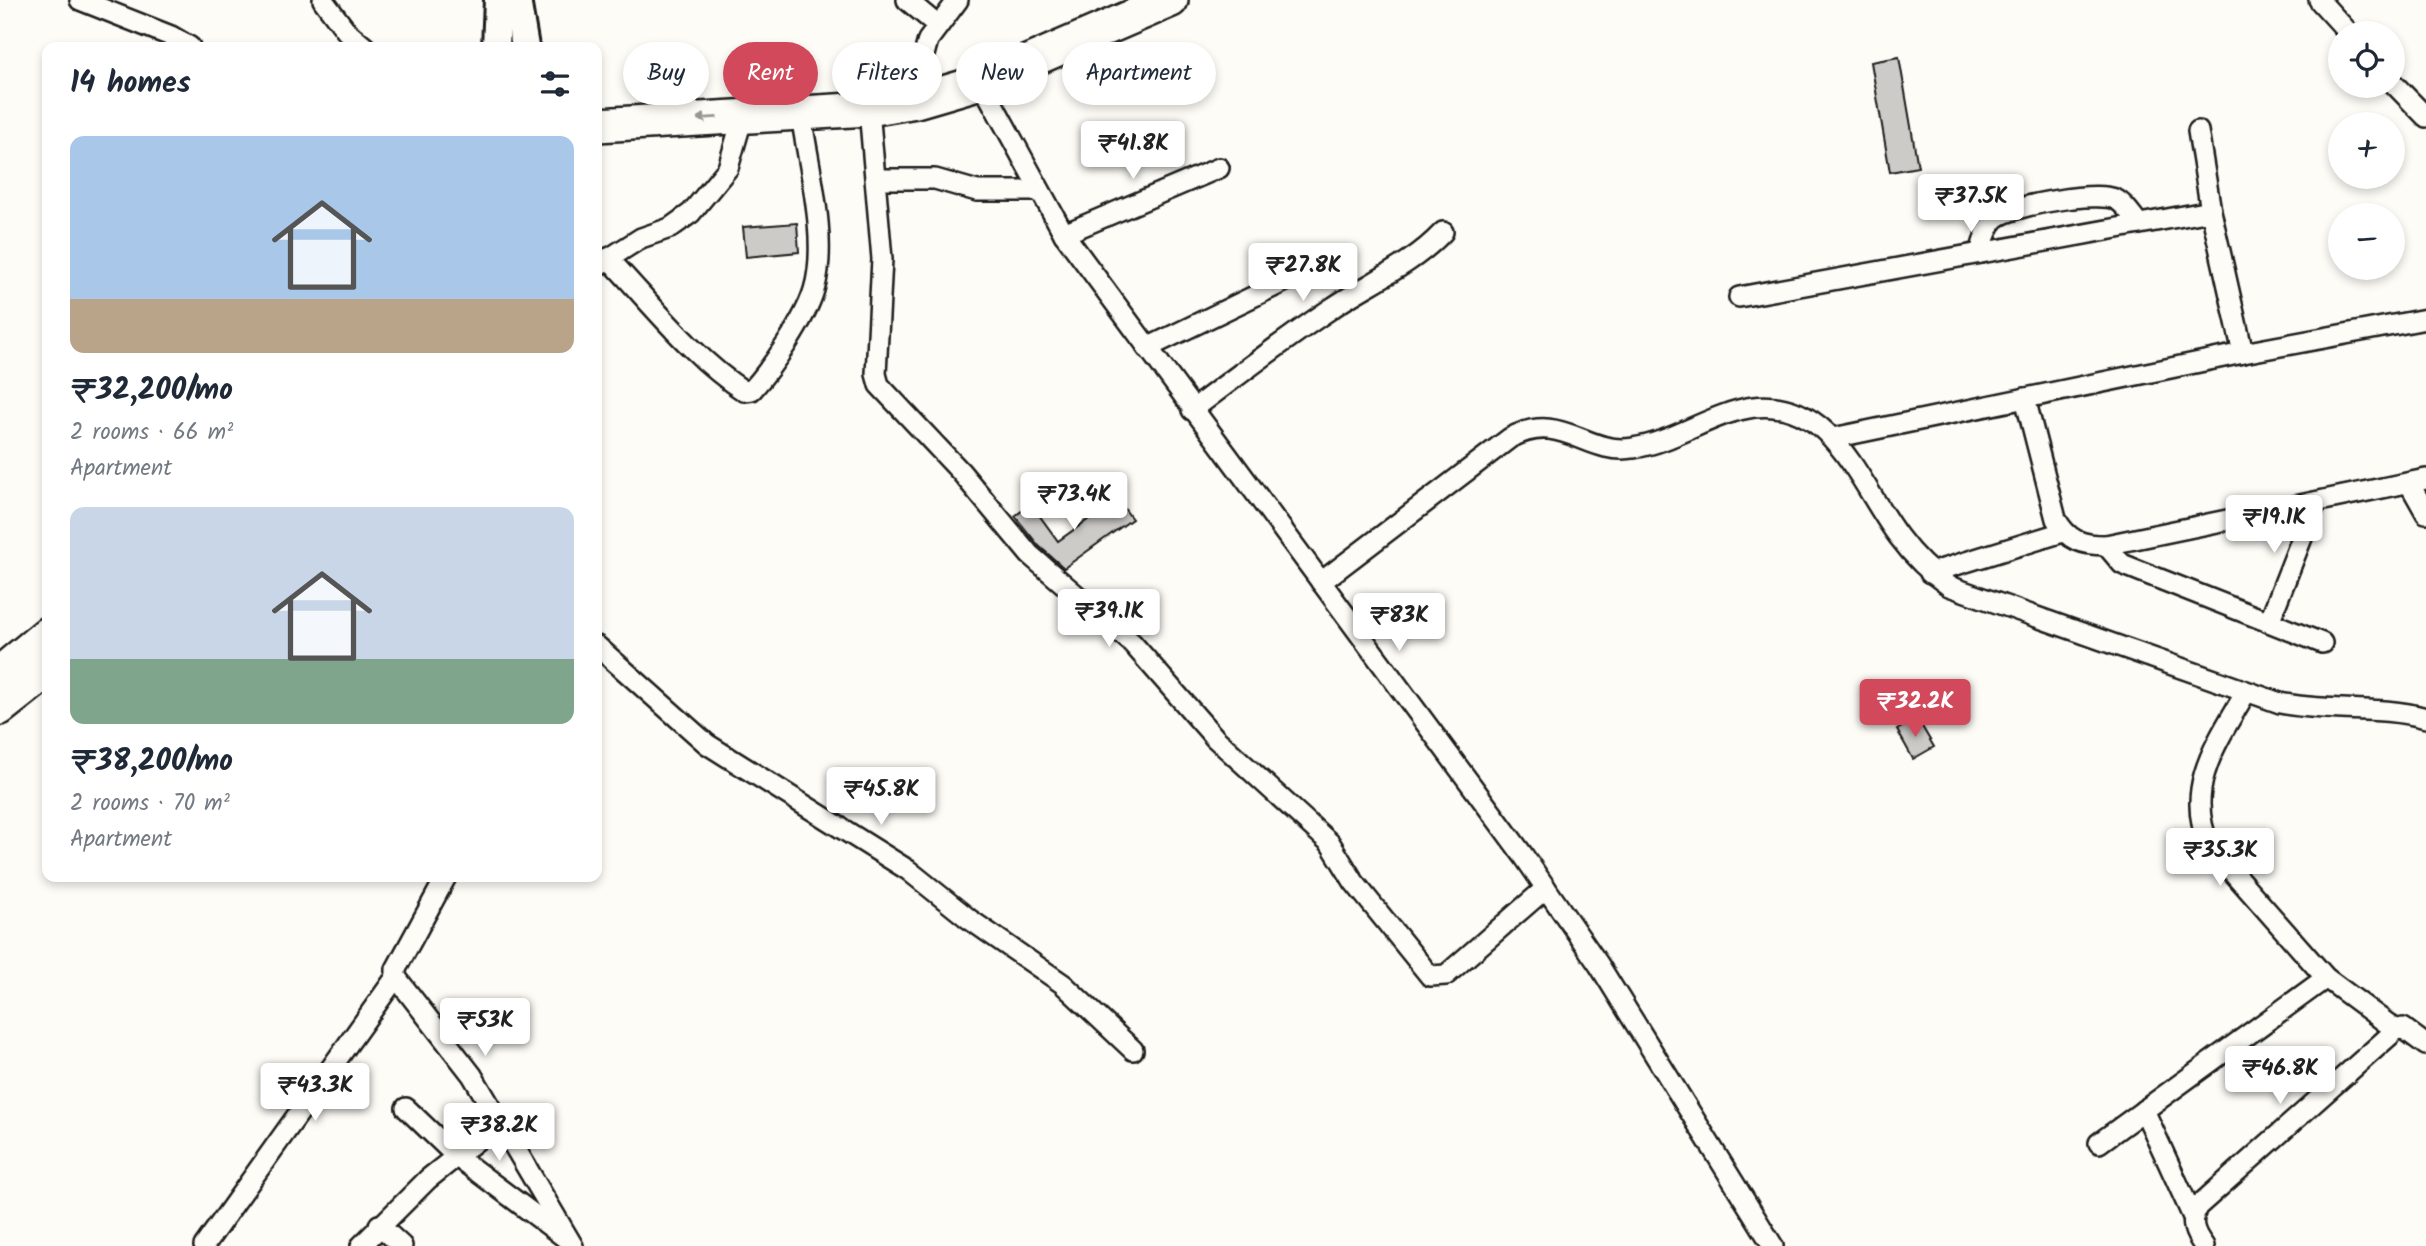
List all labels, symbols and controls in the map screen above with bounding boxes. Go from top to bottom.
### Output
map controls [2328,21,2405,280]
button: locate [2328,21,2405,98]
chip: Buy [623,42,709,105]
chip: Rent [723,42,818,105]
chip: Filters [832,42,942,105]
chip: New [956,42,1048,105]
chip: Apartment [1062,42,1216,105]
text: 14 homes [70,60,191,108]
icon: filters [536,65,574,103]
button: + [2328,112,2405,189]
one-way arrow [696,113,718,124]
pin: ₹41.8K [1076,122,1190,181]
text: ₹41.8K [1097,126,1169,162]
pin: ₹37.5K [1914,174,2028,234]
text: ₹37.5K [1934,179,2008,215]
icon: home [259,182,385,308]
button: − [2328,203,2405,280]
pin: ₹27.8K [1246,244,1360,303]
text: ₹27.8K [1264,248,1342,284]
text: ₹32,200/mo [70,367,233,415]
text: 2 rooms · 66 m² [70,415,233,451]
text: Apartment [70,451,172,487]
pin: ₹73.4K [1017,472,1131,532]
text: ₹73.4K [1036,477,1112,513]
pin: ₹19.1K [2217,496,2331,555]
text: ₹19.1K [2242,500,2306,536]
icon: home [259,553,385,679]
pin: ₹39.1K [1052,590,1166,649]
text: ₹39.1K [1074,594,1144,630]
pin: ₹83K [1358,594,1440,653]
text: ₹83K [1369,598,1429,634]
pin: ₹32.2K [1858,680,1972,739]
text: ₹32.2K [1876,684,1954,720]
text: ₹38,200/mo [70,738,233,786]
pin: ₹45.8K [824,768,938,827]
text: ₹45.8K [842,772,920,808]
text: 2 rooms · 70 m² [70,786,230,822]
text: Apartment [70,822,172,858]
pin: ₹35.3K [2163,828,2277,888]
text: ₹35.3K [2182,833,2258,869]
pin: ₹53K [444,998,526,1058]
text: ₹53K [456,1003,514,1039]
pin: ₹46.8K [2223,1046,2337,1106]
text: ₹46.8K [2241,1051,2319,1087]
pin: ₹43.3K [258,1064,372,1123]
text: ₹43.3K [276,1068,354,1104]
pin: ₹38.2K [442,1104,556,1163]
text: ₹38.2K [460,1108,538,1144]

